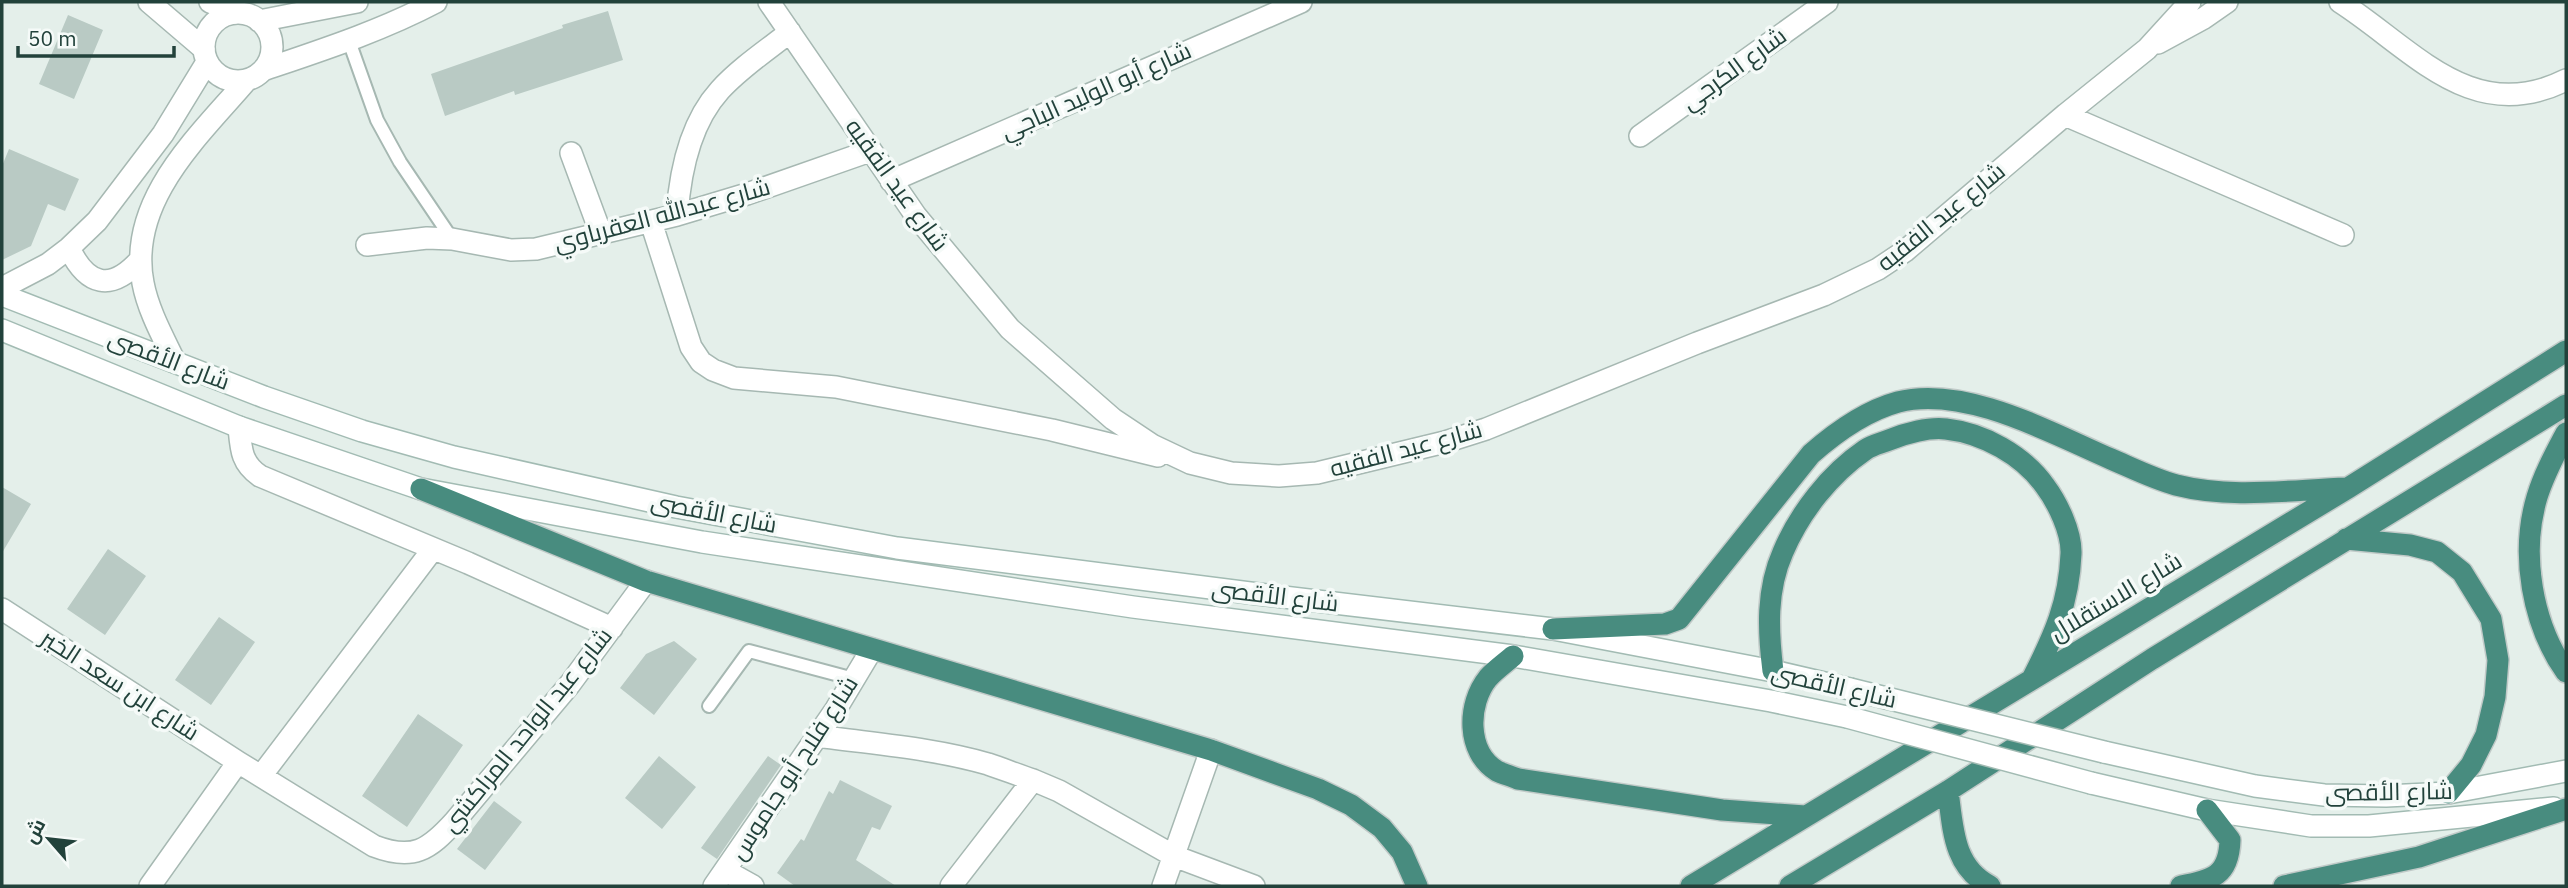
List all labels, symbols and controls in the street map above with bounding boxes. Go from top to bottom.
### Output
scale bar [18,14,173,58]
street label: شارع الكرجي [1674,19,1795,120]
text: 50 m [28,24,77,52]
street label: شارع أبو الوليد الباجي [995,34,1198,150]
street label: شارع عيد الفقيه [838,112,957,258]
street label: شارع عيد الفقيه [1869,155,2012,279]
street label: شارع عبدالله العقرباوي [550,170,774,261]
street label: شارع الأقصى [104,321,235,398]
street label: شارع عيد الفقيه [1326,412,1486,485]
street label: شارع الأقصى [648,484,780,541]
street label: شارع الاستقلال [2044,544,2188,649]
street label: شارع الأقصى [1210,571,1340,620]
street label: شارع ابن سعد الخير [33,620,206,748]
street label: شارع عبد الواحد المراكشي [434,620,621,840]
street label: شارع الأقصى [1768,655,1900,716]
street label: شارع فلاح أبو جاموس [722,669,866,866]
street label: شارع الأقصى [2325,774,2453,809]
north arrow [14,804,84,874]
text: ش [18,815,50,847]

